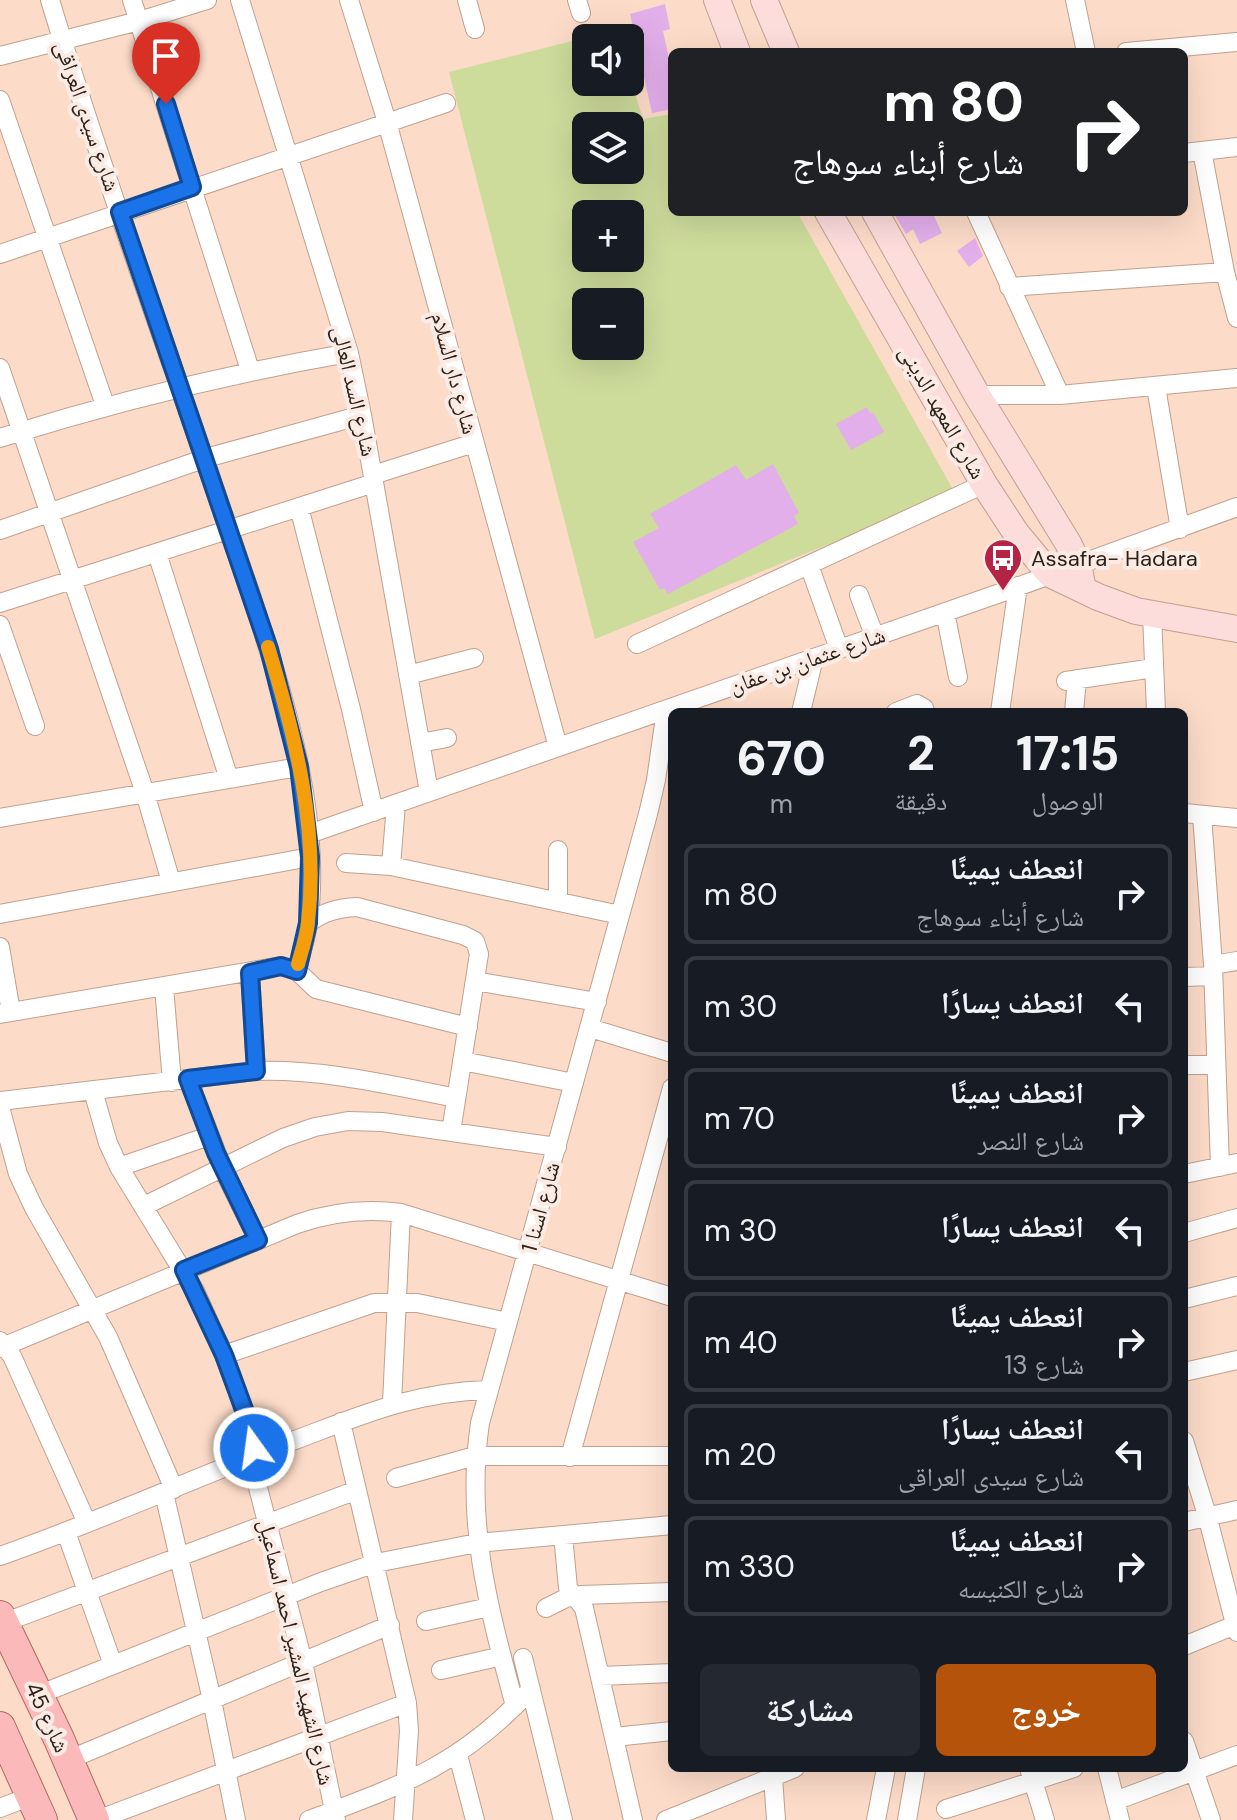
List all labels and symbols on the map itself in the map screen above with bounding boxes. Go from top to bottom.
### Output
pin [132,22,200,104]
street label: شارع سيدى العراقى [48,37,127,195]
street label: شارع دار السلام [424,309,485,437]
street label: شارع السد العالى [325,323,384,459]
street label: شارع المعهد الدينى [893,340,993,484]
bus stop icon: Assafra- Hadara [982,537,1024,592]
place label: Assafra- Hadara [1031,544,1198,573]
street label: شارع عثمان بن عفان [725,620,889,701]
street label: شارع اسنا 1 [515,1159,566,1255]
position arrow [212,1406,296,1490]
street label: شارع الشهيد المشير احمد اسماعيل [252,1516,341,1788]
street label: شارع 45 [19,1677,76,1757]

